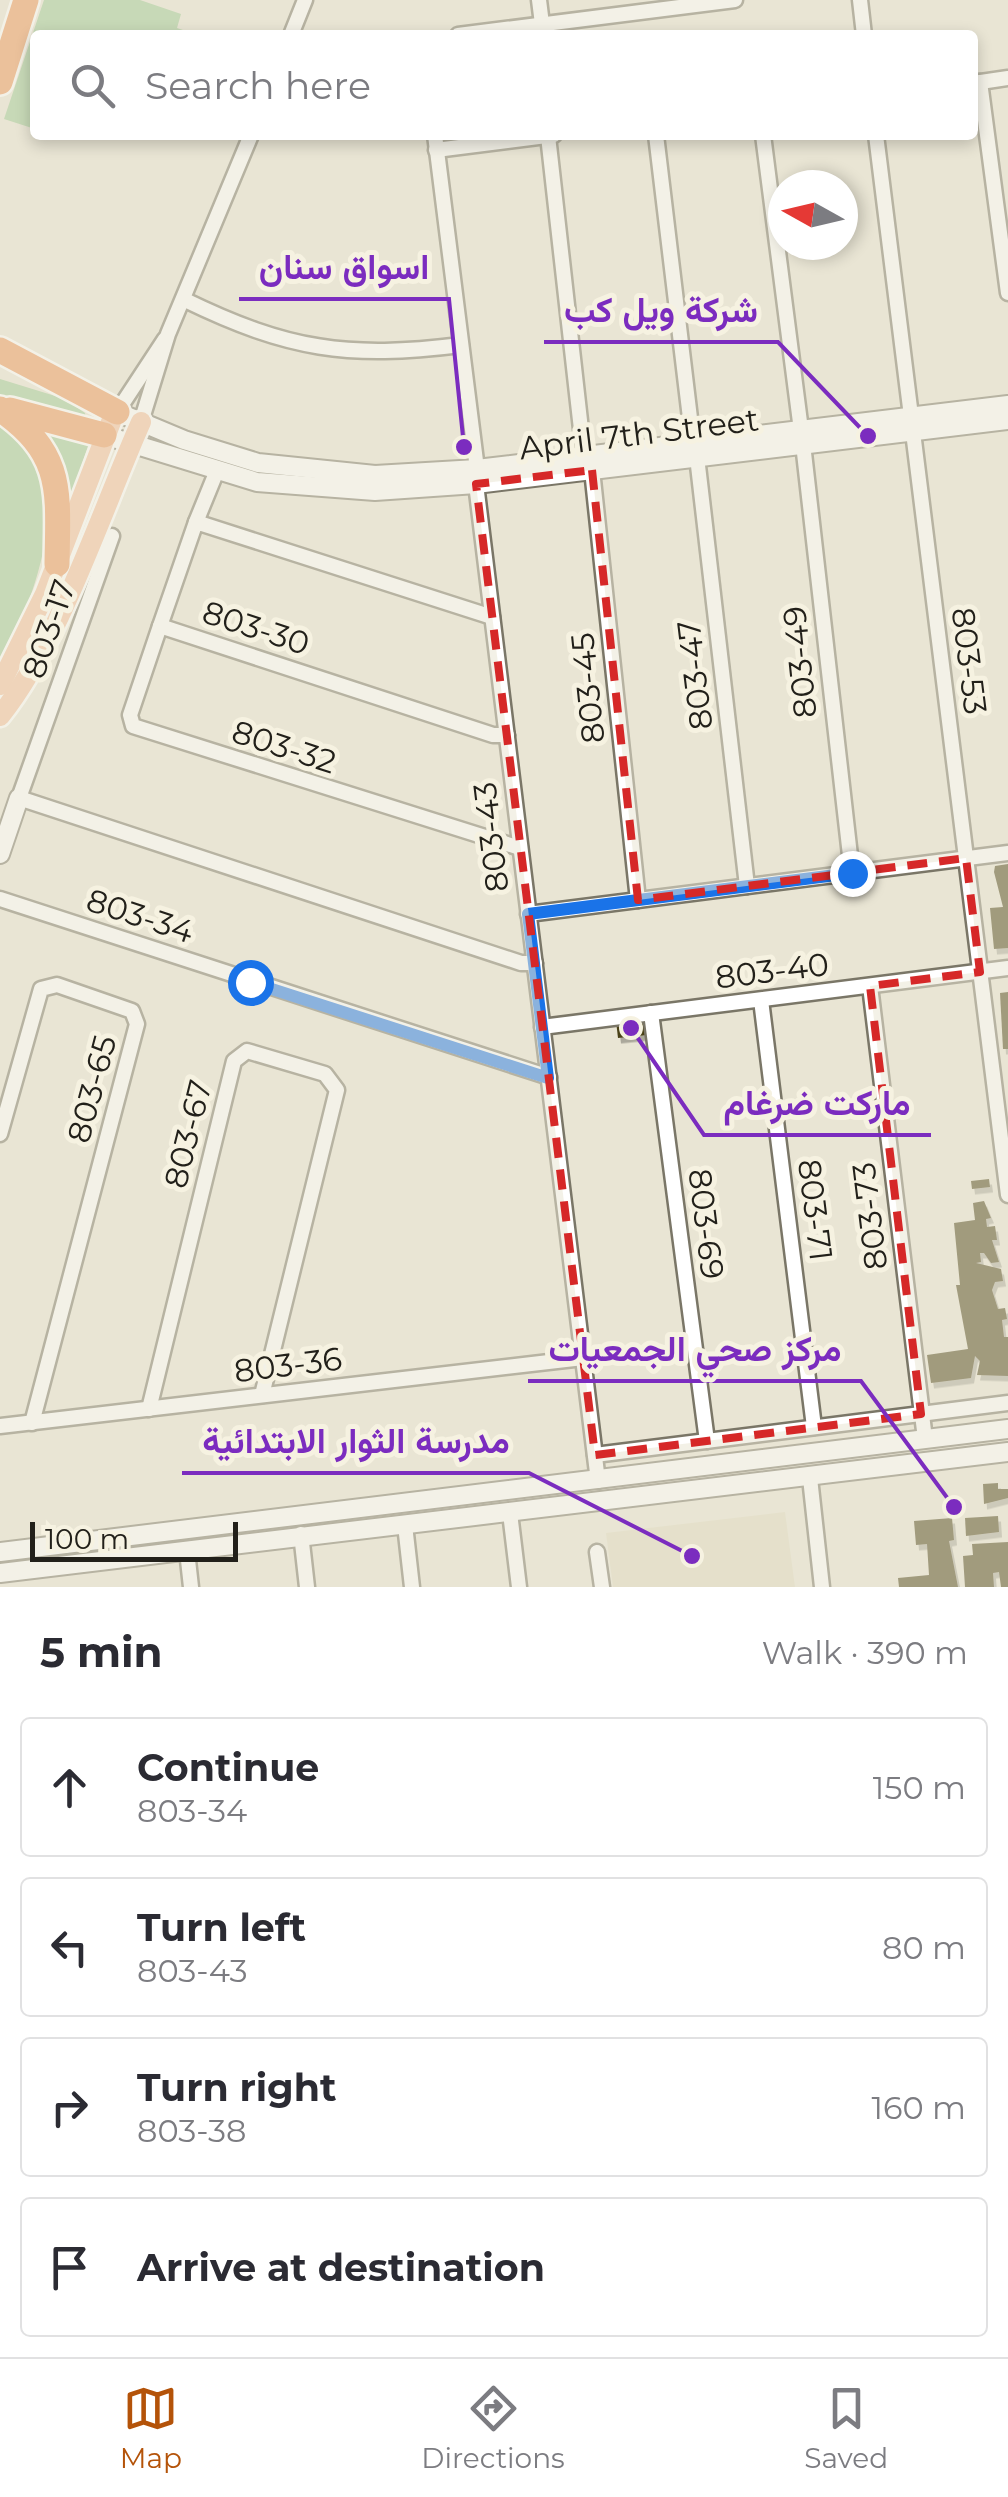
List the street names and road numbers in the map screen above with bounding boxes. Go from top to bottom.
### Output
street label: April 7th Street [517,399,761,468]
street label: 803-17 [14,575,83,683]
street label: 803-30 [198,592,315,663]
street label: 803-49 [774,604,825,720]
street label: 803-53 [944,605,995,717]
street label: 803-47 [668,618,721,732]
street label: 803-45 [562,631,613,745]
street label: 803-32 [227,711,341,782]
street label: 803-43 [464,780,517,894]
street label: 803-34 [82,880,199,951]
street label: 803-40 [713,944,831,997]
street label: 803-65 [59,1031,125,1147]
street label: 803-67 [155,1076,220,1192]
street label: 803-71 [790,1157,841,1263]
street label: 803-73 [844,1160,895,1272]
street label: 803-69 [680,1167,733,1281]
street label: 803-36 [232,1339,344,1390]

